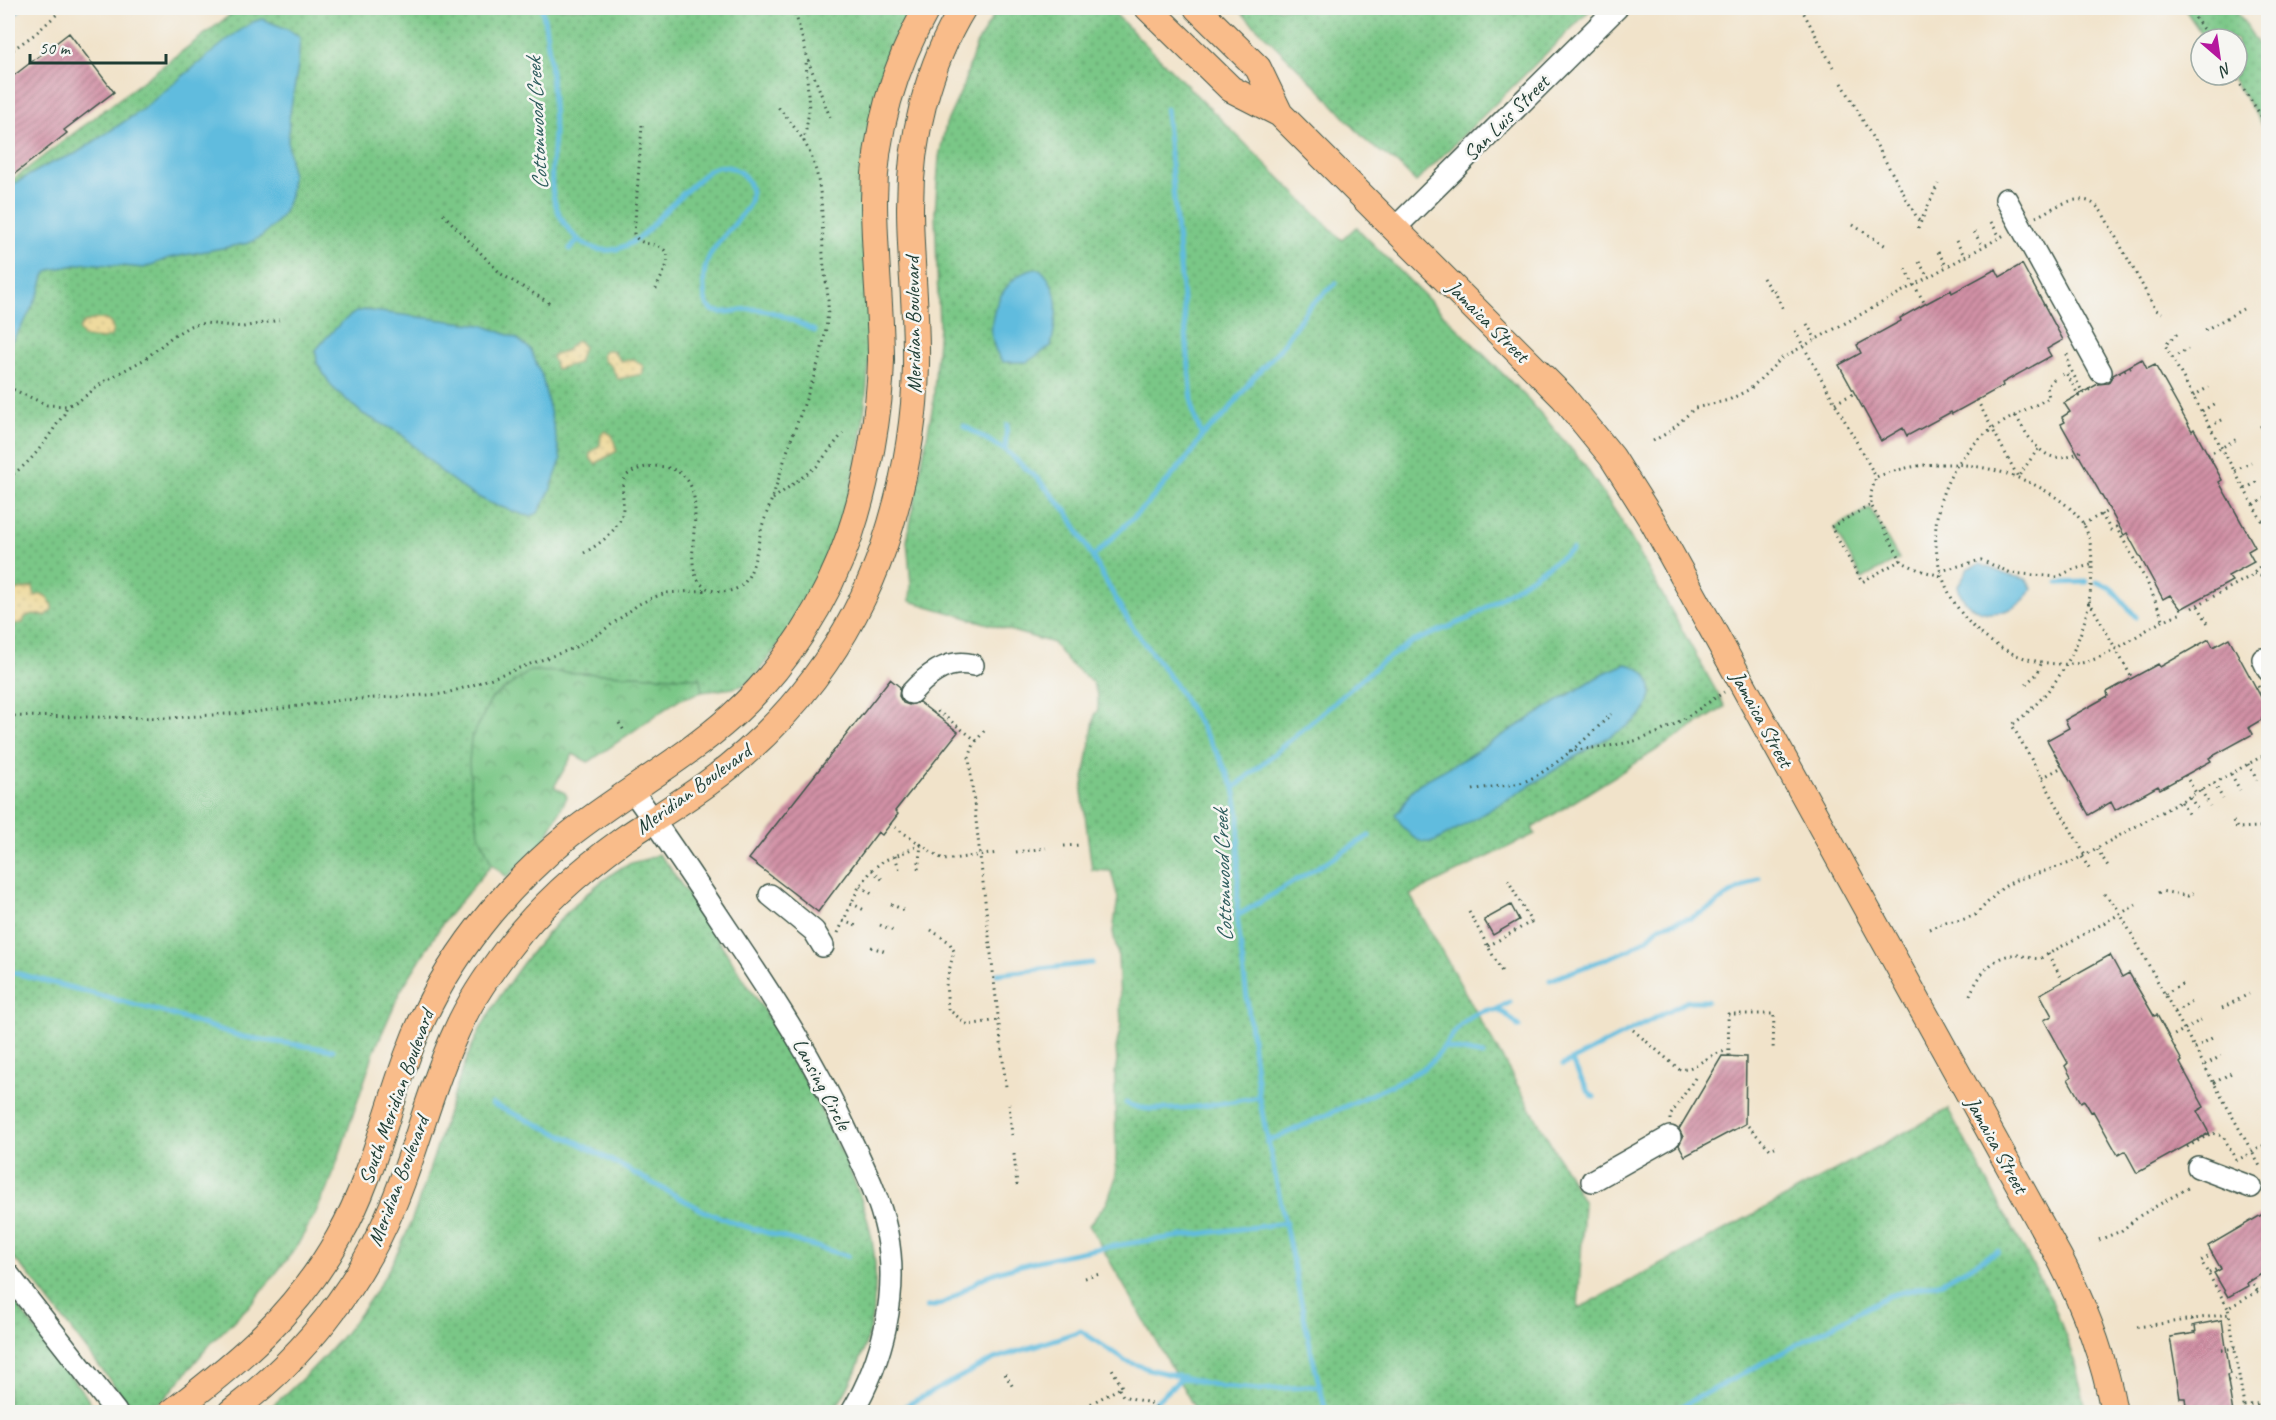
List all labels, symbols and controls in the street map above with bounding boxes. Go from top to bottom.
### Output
scale bar [30,27,166,65]
north arrow [2189,27,2249,87]
text: 50 m [39,37,72,59]
water label: Cottonwood Creek [519,53,554,191]
text: N [2214,58,2235,82]
street label: San Luis Street [1457,68,1556,167]
street label: Meridian Boulevard [899,253,927,394]
street label: Jamaica Street [1440,273,1536,369]
street label: Jamaica Street [1724,665,1800,774]
street label: Meridian Boulevard [630,736,759,840]
water label: Cottonwood Creek [1207,806,1239,942]
street label: South Meridian Boulevard [353,1006,439,1188]
street label: Lansing Circle [787,1034,858,1136]
street label: Jamaica Street [1959,1091,2035,1200]
street label: Meridian Boulevard [362,1112,434,1250]

